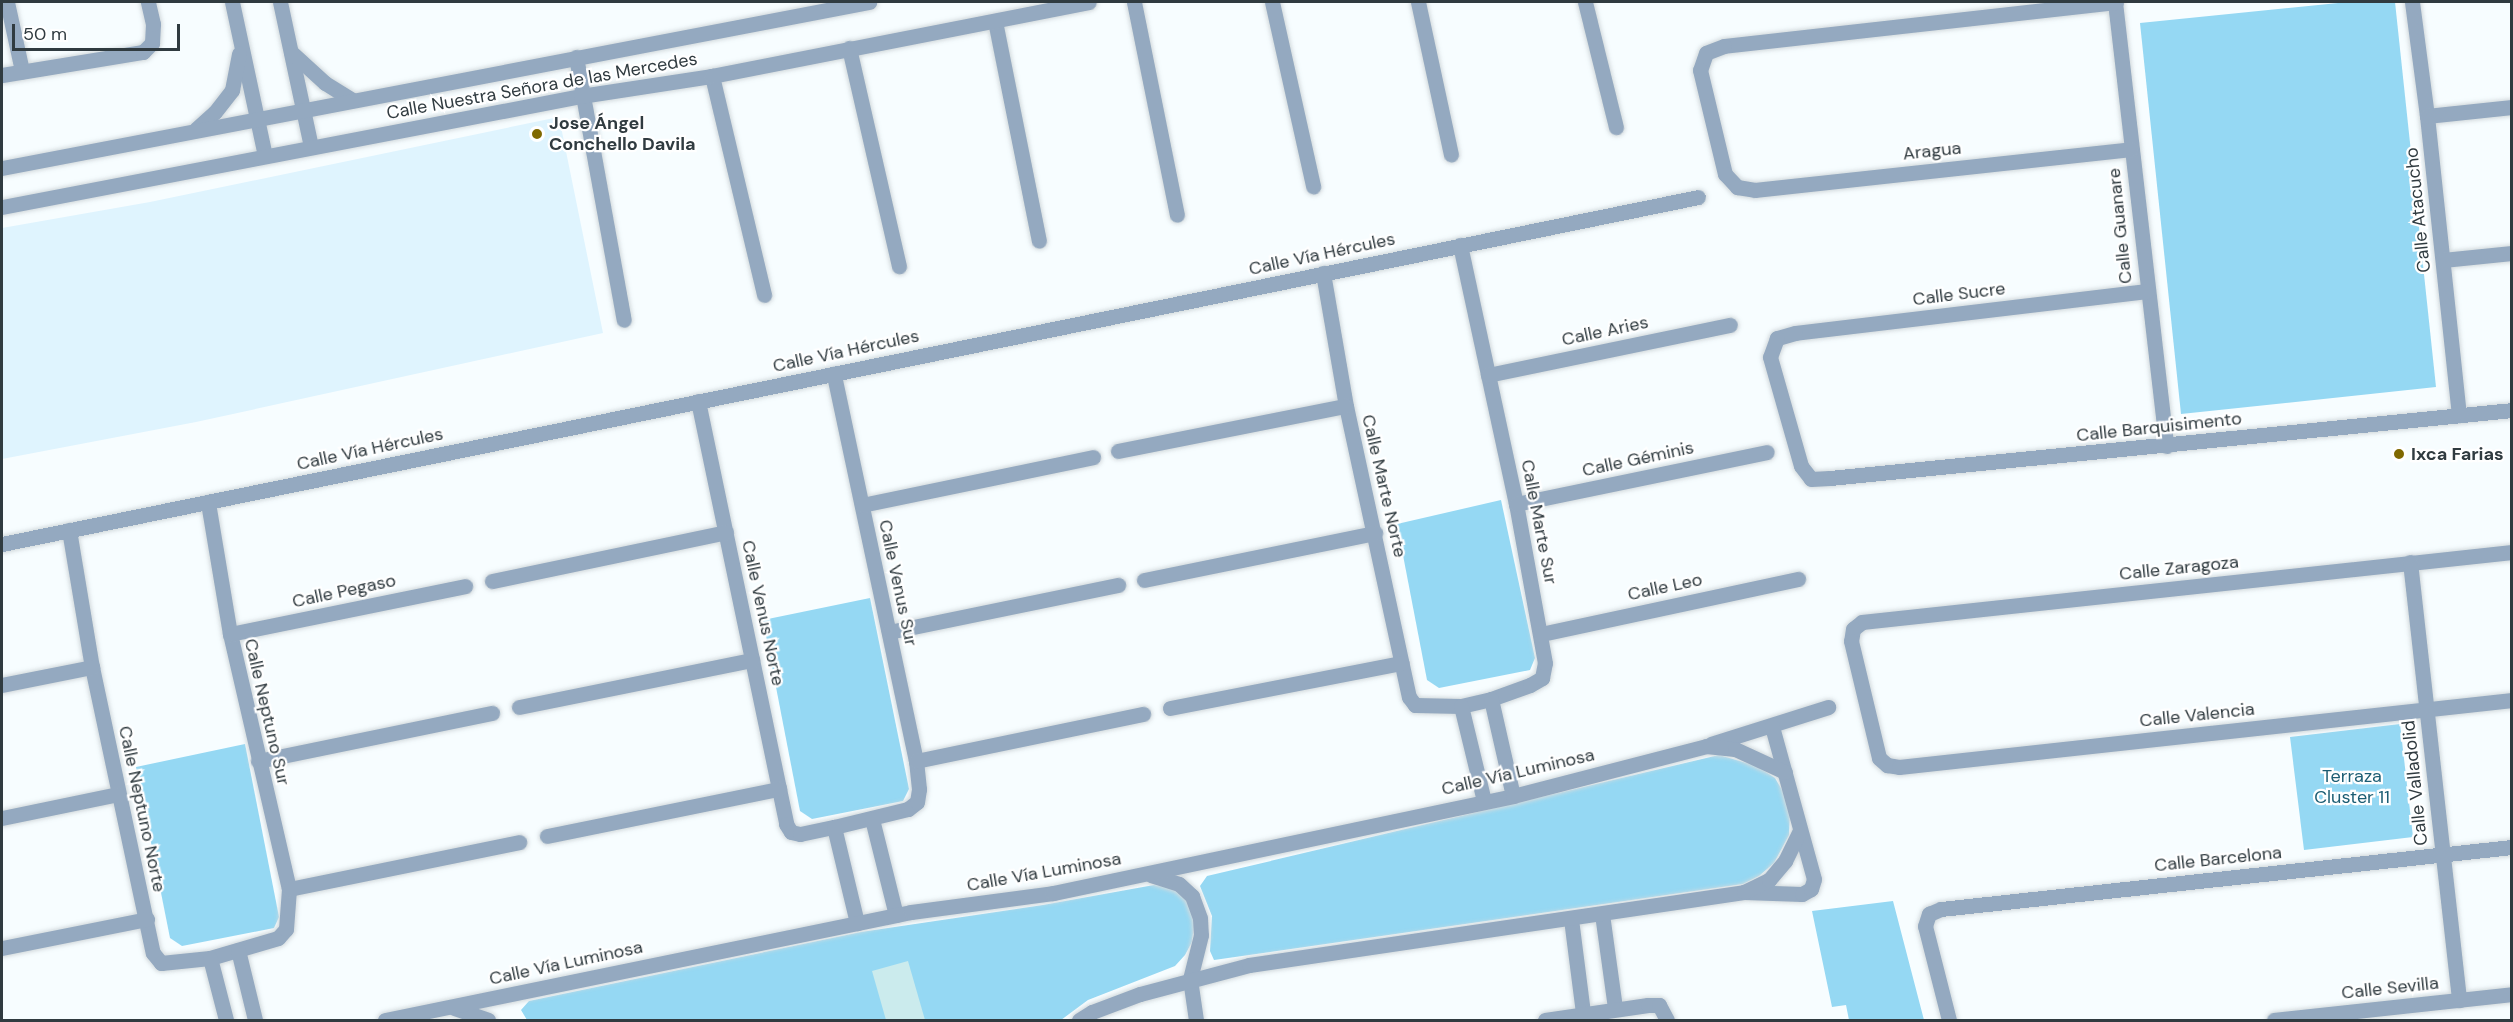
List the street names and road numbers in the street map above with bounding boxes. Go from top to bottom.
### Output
street label: Calle Nuestra Señora de las Mercedes [385,48,699,124]
street label: Aragua [1902,137,1962,165]
street label: Calle Atacucho [2401,146,2435,274]
street label: Calle Guanare [2103,167,2137,285]
street label: Calle Vía Hércules [1247,228,1397,280]
street label: Calle Sucre [1911,278,2007,310]
street label: Calle Aries [1560,311,1650,351]
street label: Calle Vía Hércules [771,325,921,377]
street label: Calle Barquisimento [2075,408,2243,446]
street label: Calle Marte Norte [1357,412,1411,560]
street label: Calle Vía Hércules [295,423,445,475]
street label: Calle Géminis [1580,437,1696,481]
street label: Calle Marte Sur [1516,458,1562,586]
street label: Calle Venus Sur [874,518,922,648]
street label: Calle Venus Norte [737,538,789,688]
street label: Calle Zaragoza [2118,551,2240,585]
street label: Calle Pegaso [290,569,398,613]
street label: Calle Leo [1626,569,1704,605]
street label: Calle Neptuno Sur [240,637,294,787]
street label: Calle Valencia [2138,698,2256,732]
street label: Calle Valladolid [2398,719,2432,847]
street label: Calle Neptuno Norte [114,724,170,894]
street label: Calle Vía Luminosa [1439,744,1597,800]
street label: Calle Barcelona [2153,842,2283,876]
street label: Calle Vía Luminosa [965,848,1123,896]
street label: Calle Vía Luminosa [487,936,645,990]
street label: Calle Sevilla [2340,972,2440,1004]

